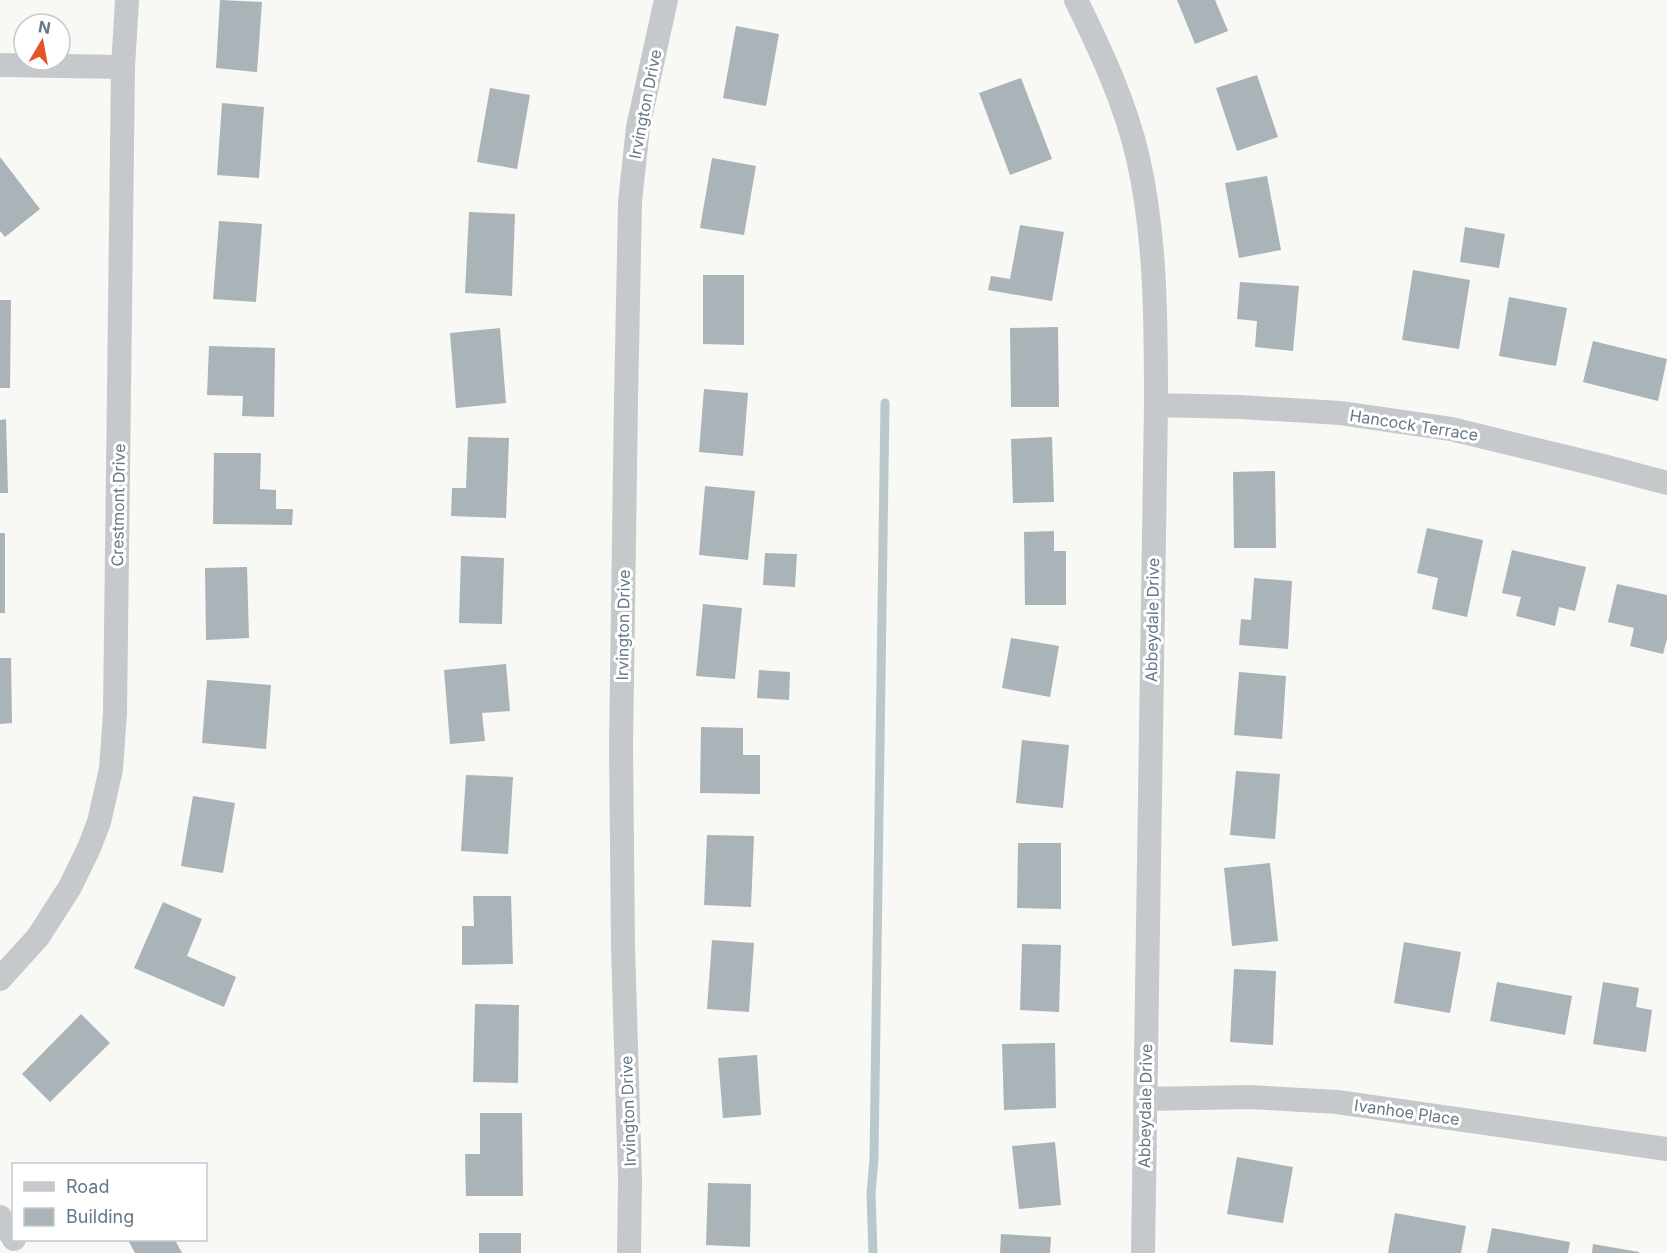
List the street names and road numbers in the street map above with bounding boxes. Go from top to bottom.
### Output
street label: Irvington Drive [625,48,665,160]
street label: Hancock Terrace [1348,405,1480,445]
street label: Crestmont Drive [107,443,129,567]
street label: Abbeydale Drive [1141,558,1163,682]
street label: Irvington Drive [612,569,634,681]
street label: Abbeydale Drive [1134,1044,1156,1168]
street label: Irvington Drive [616,1055,640,1167]
street label: Ivanhoe Place [1353,1095,1461,1129]

